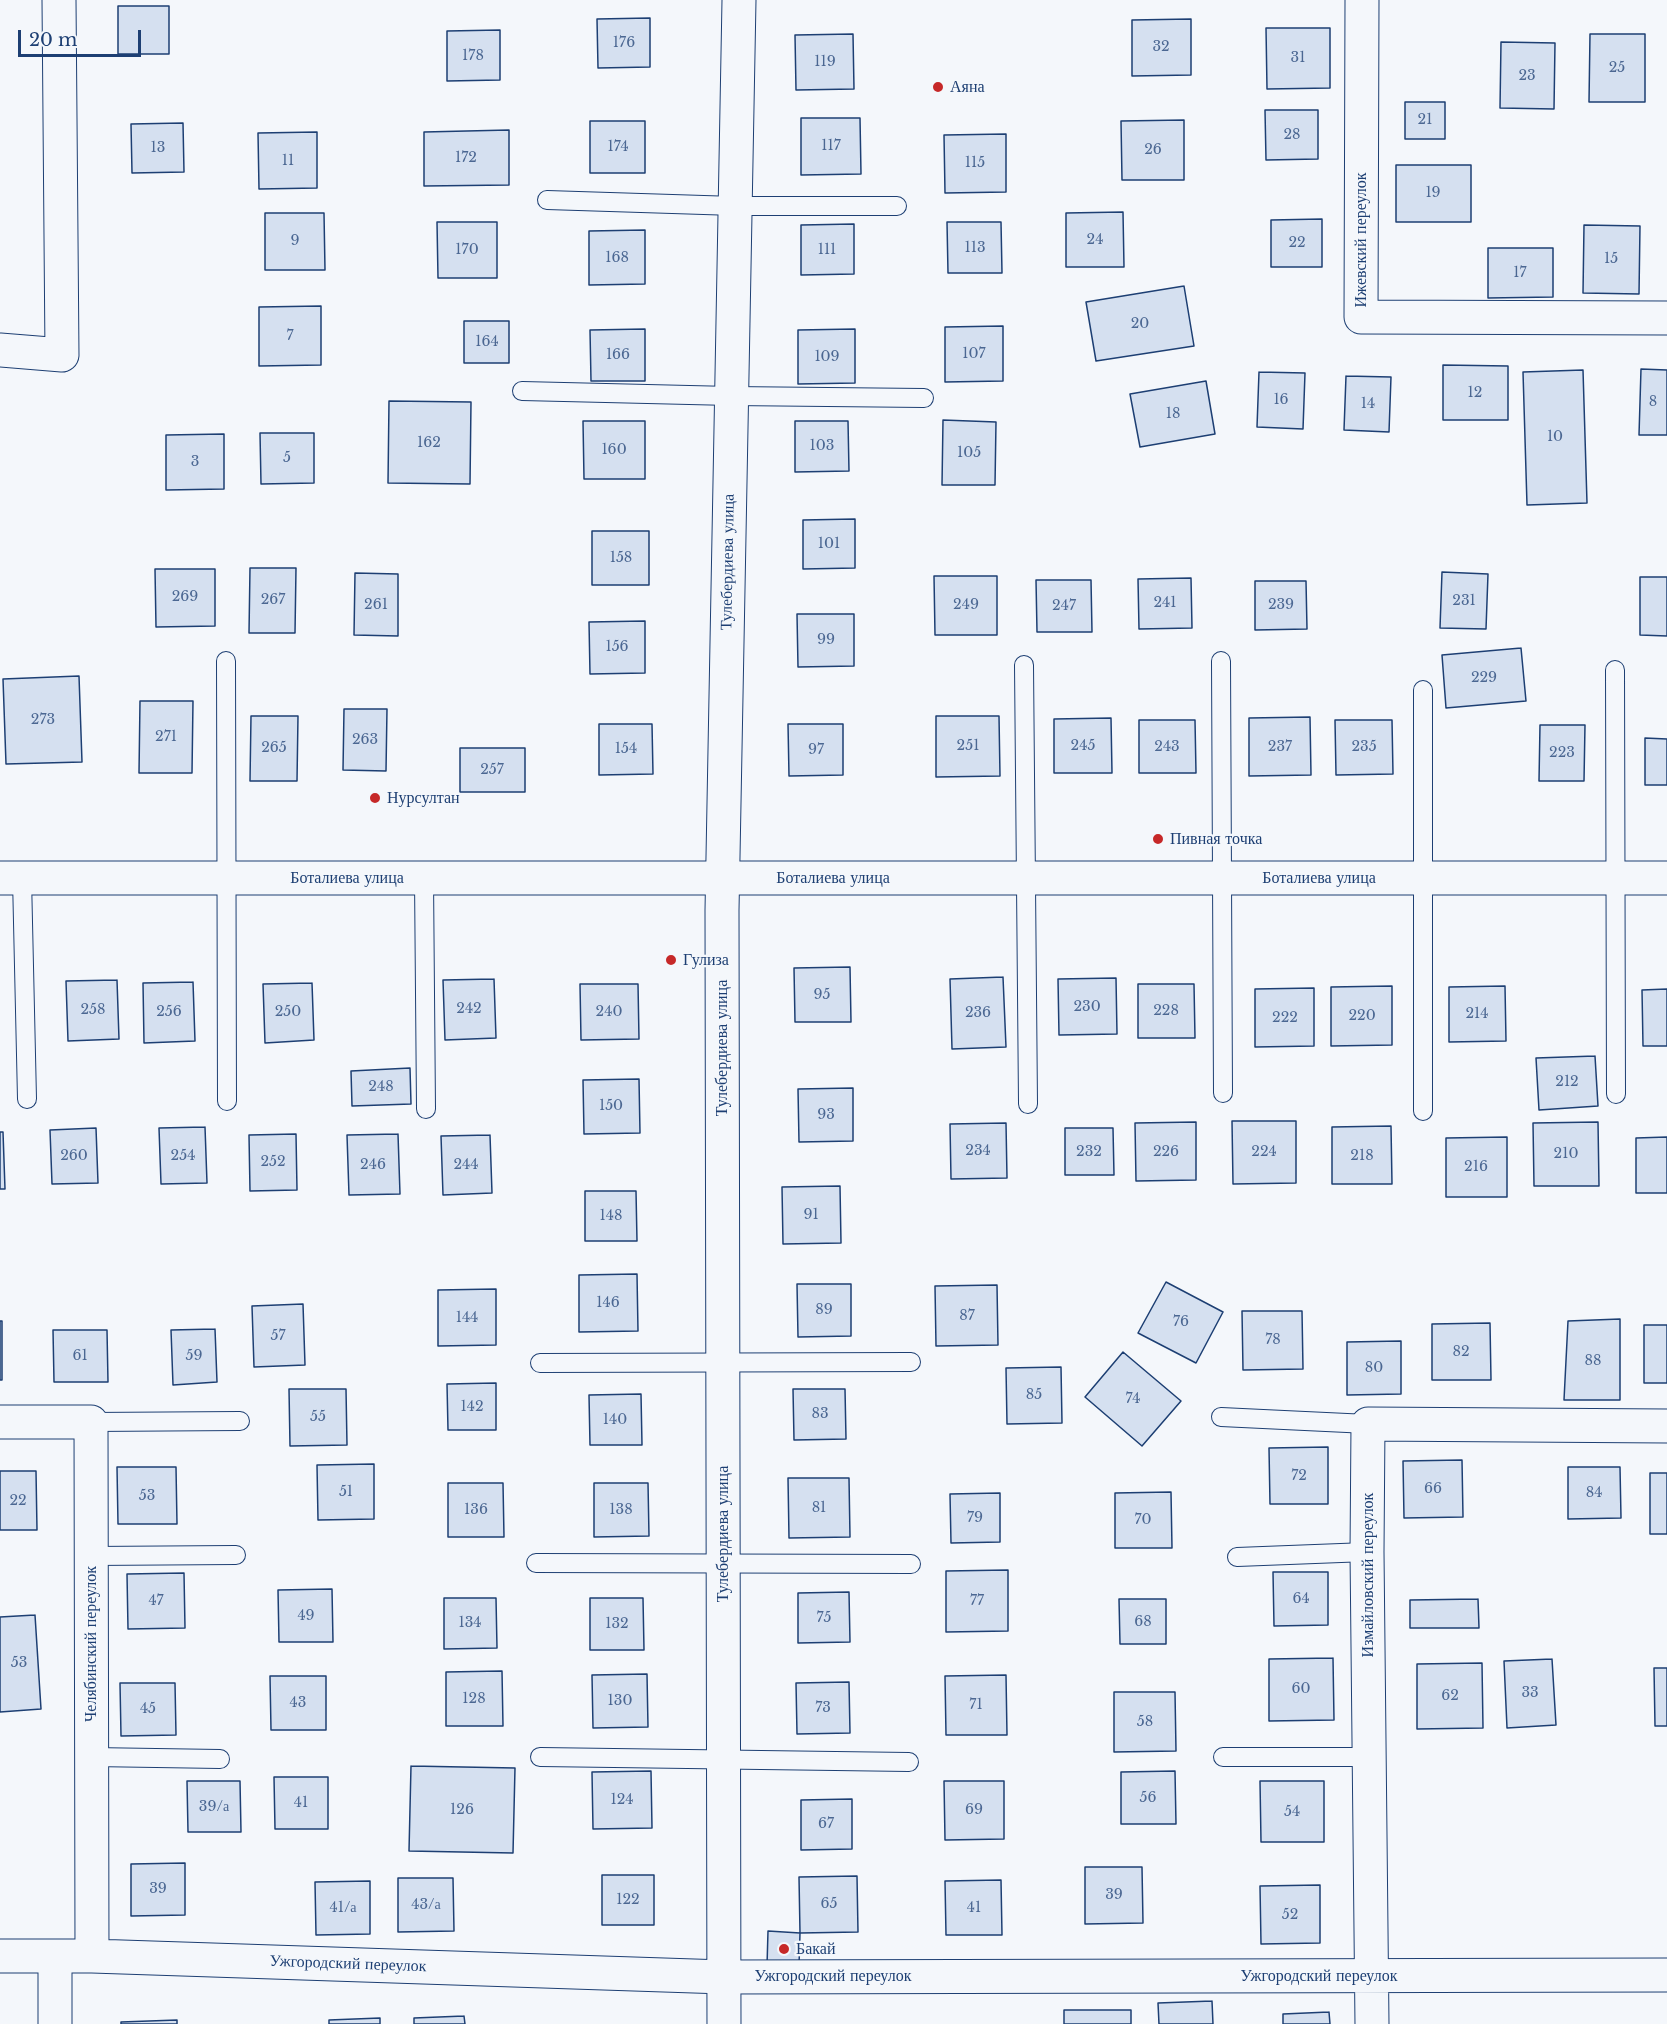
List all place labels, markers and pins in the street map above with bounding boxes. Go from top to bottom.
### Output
place label: Аяна [950,77,985,97]
marker: Аяна [931,80,945,94]
place label: Нурсултан [387,788,460,808]
marker: Нурсултан [368,791,382,805]
place label: Пивная точка [1170,829,1262,849]
marker: Пивная точка [1151,832,1165,846]
place label: Гулиза [683,950,729,970]
marker: Гулиза [664,953,678,967]
place label: Бакай [796,1939,835,1959]
marker: Бакай [777,1942,791,1956]

